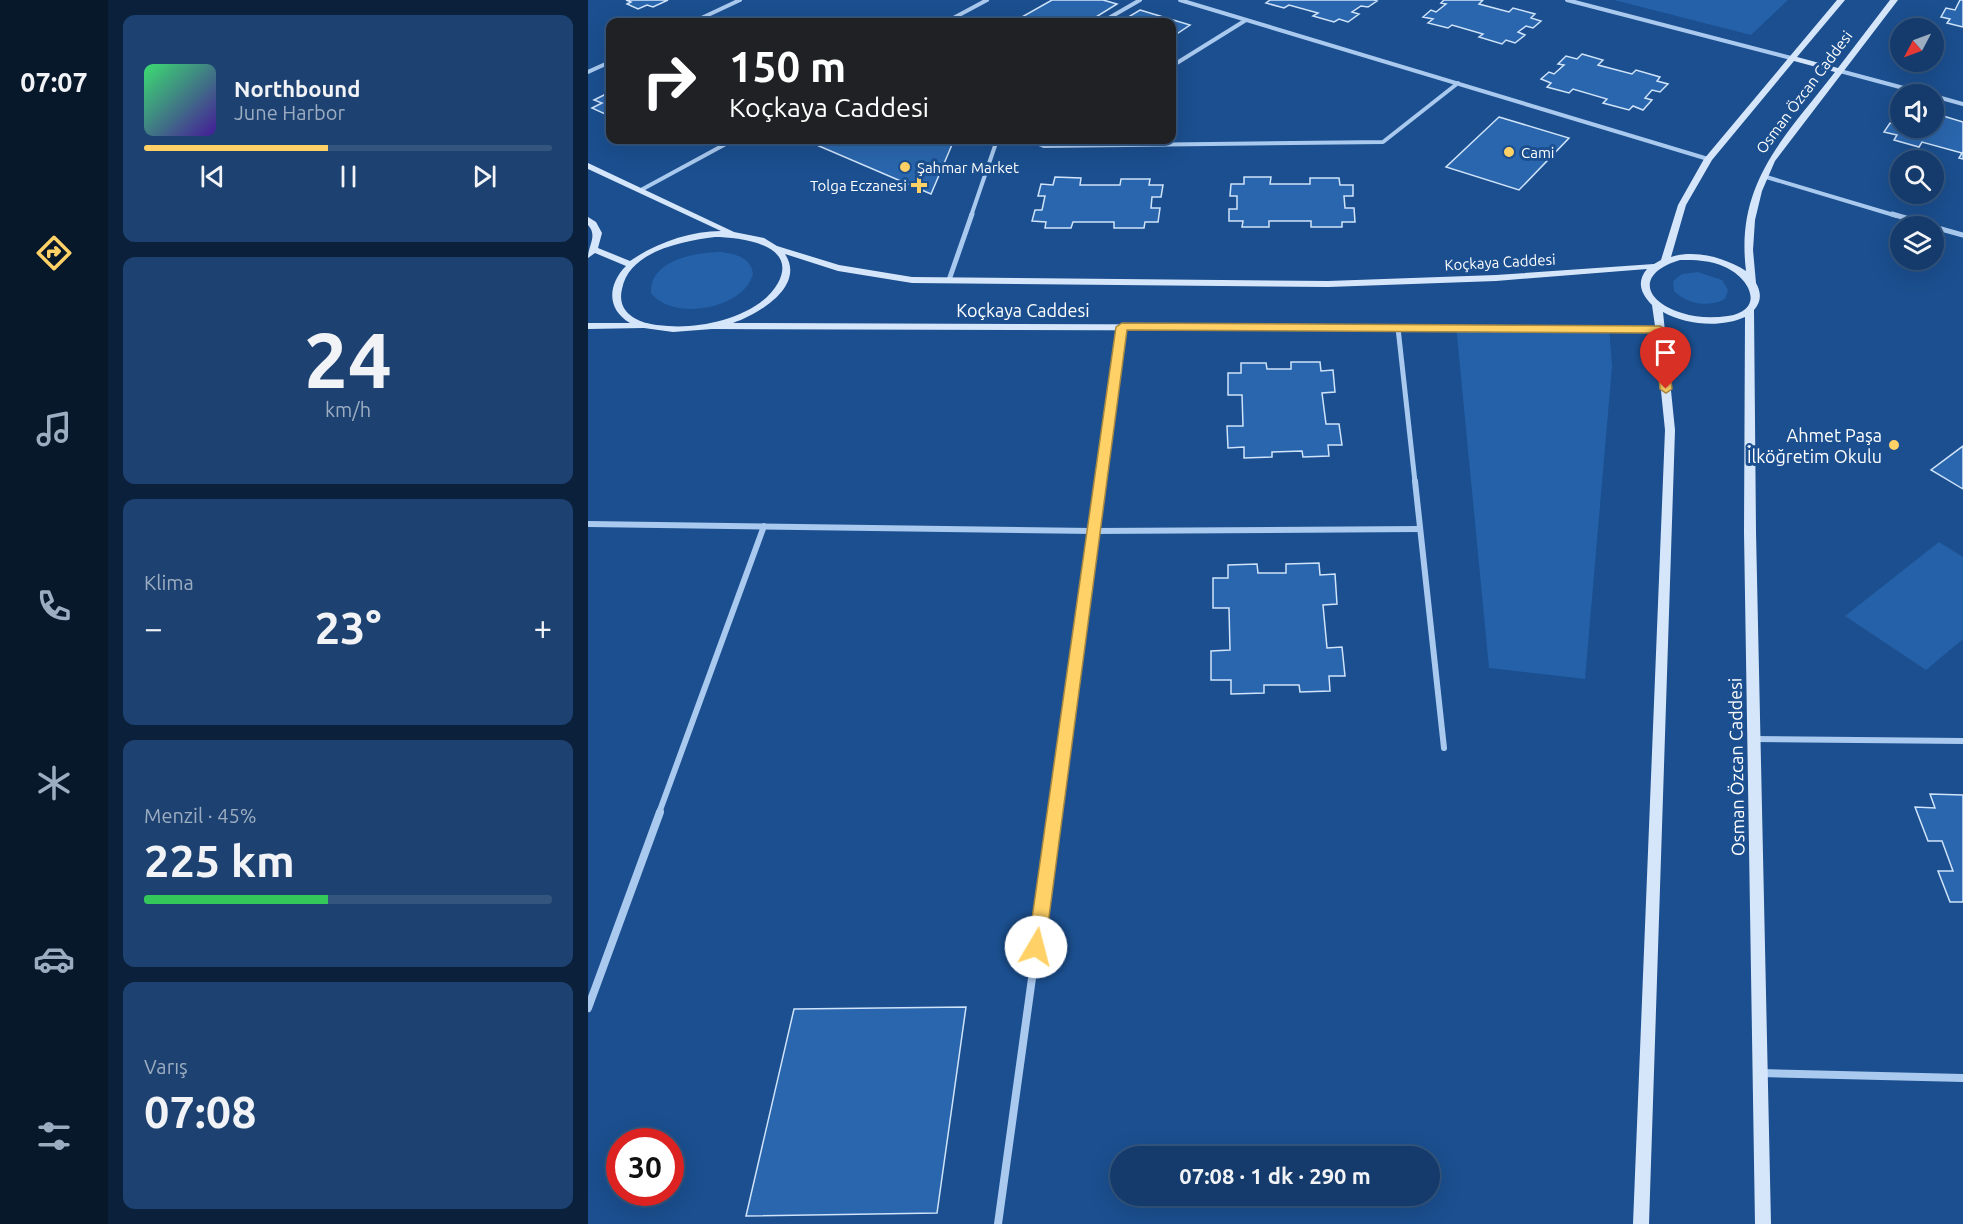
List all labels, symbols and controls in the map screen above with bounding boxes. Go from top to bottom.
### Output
north arrow [1890,18,1944,72]
map controls [1890,18,1944,270]
street label: Osman Özcan Caddesi [1752,27,1856,157]
icon: right [630,42,708,120]
text: 150 m [729,43,846,90]
text: 07:07 [20,67,88,97]
text: Northbound [234,76,360,101]
button: sound [1890,84,1944,138]
text: Koçkaya Caddesi [729,92,929,122]
text: June Harbor [234,101,345,124]
place label: Cami [1521,144,1555,161]
marker: Cami [1502,145,1516,159]
button: search [1890,150,1944,204]
place label: Şahmar Market [917,159,1019,176]
icon: previous [196,160,229,193]
icon: pause [332,160,365,193]
icon: next [468,160,501,193]
marker: Şahmar Market [898,160,912,174]
place label: Tolga Eczanesi [810,177,907,194]
marker: Tolga Eczanesi [912,178,926,192]
button: layers [1890,216,1944,270]
icon: directions [33,232,75,274]
street label: Koçkaya Caddesi [1444,251,1556,273]
street label: Koçkaya Caddesi [956,300,1090,320]
text: 24 [304,315,392,403]
pin [1640,327,1691,389]
icon: arrive [1649,336,1682,369]
text: km/h [325,398,371,421]
icon: music [33,408,75,450]
place label: Ahmet Paşa İlköğretim Okulu [1747,425,1882,466]
marker: Ahmet Paşa İlköğretim Okulu [1887,438,1901,452]
text: Klima [144,571,194,594]
icon: phone [33,585,75,627]
text: 23° [315,602,381,653]
text: − [144,609,163,646]
text: + [533,609,552,646]
street label: Osman Özcan Caddesi [1724,678,1748,856]
icon: climate [33,762,75,804]
text: Menzil · 45% [144,804,257,827]
text: 225 km [144,835,295,886]
position arrow [1004,915,1068,979]
icon: car [33,938,75,980]
text: Varış [144,1055,188,1078]
text: 07:08 [144,1086,257,1137]
icon: filters [33,1115,75,1157]
speed limit sign: 30 [606,1128,684,1206]
text: 07:08 · 1 dk · 290 m [1179,1163,1371,1188]

